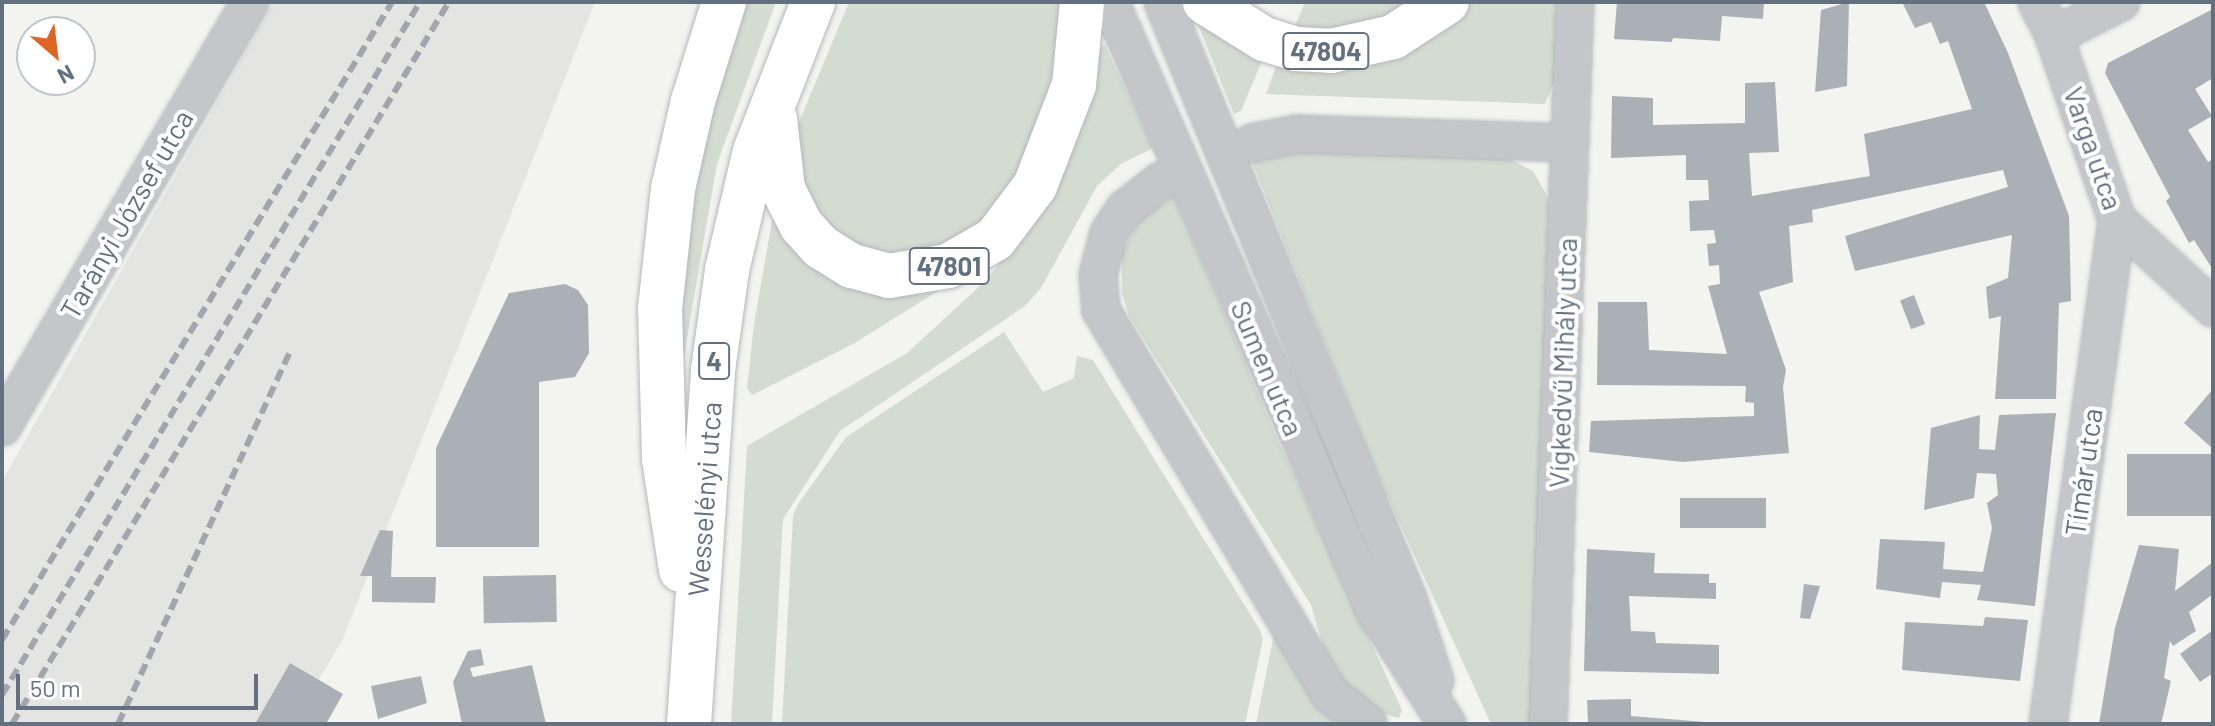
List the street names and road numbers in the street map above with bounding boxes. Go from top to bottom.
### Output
road number: 47804 [1282,29,1370,73]
street label: Varga utca [2057,82,2131,214]
street label: Tarányi József utca [53,104,199,324]
street label: Vígkedvű Mihály utca [1541,237,1583,489]
road number: 47801 [907,244,991,288]
street label: Sumen utca [1224,295,1312,441]
road number: 4 [698,339,730,383]
street label: Wesselényi utca [680,401,728,597]
street label: Tímár utca [2057,406,2109,538]

